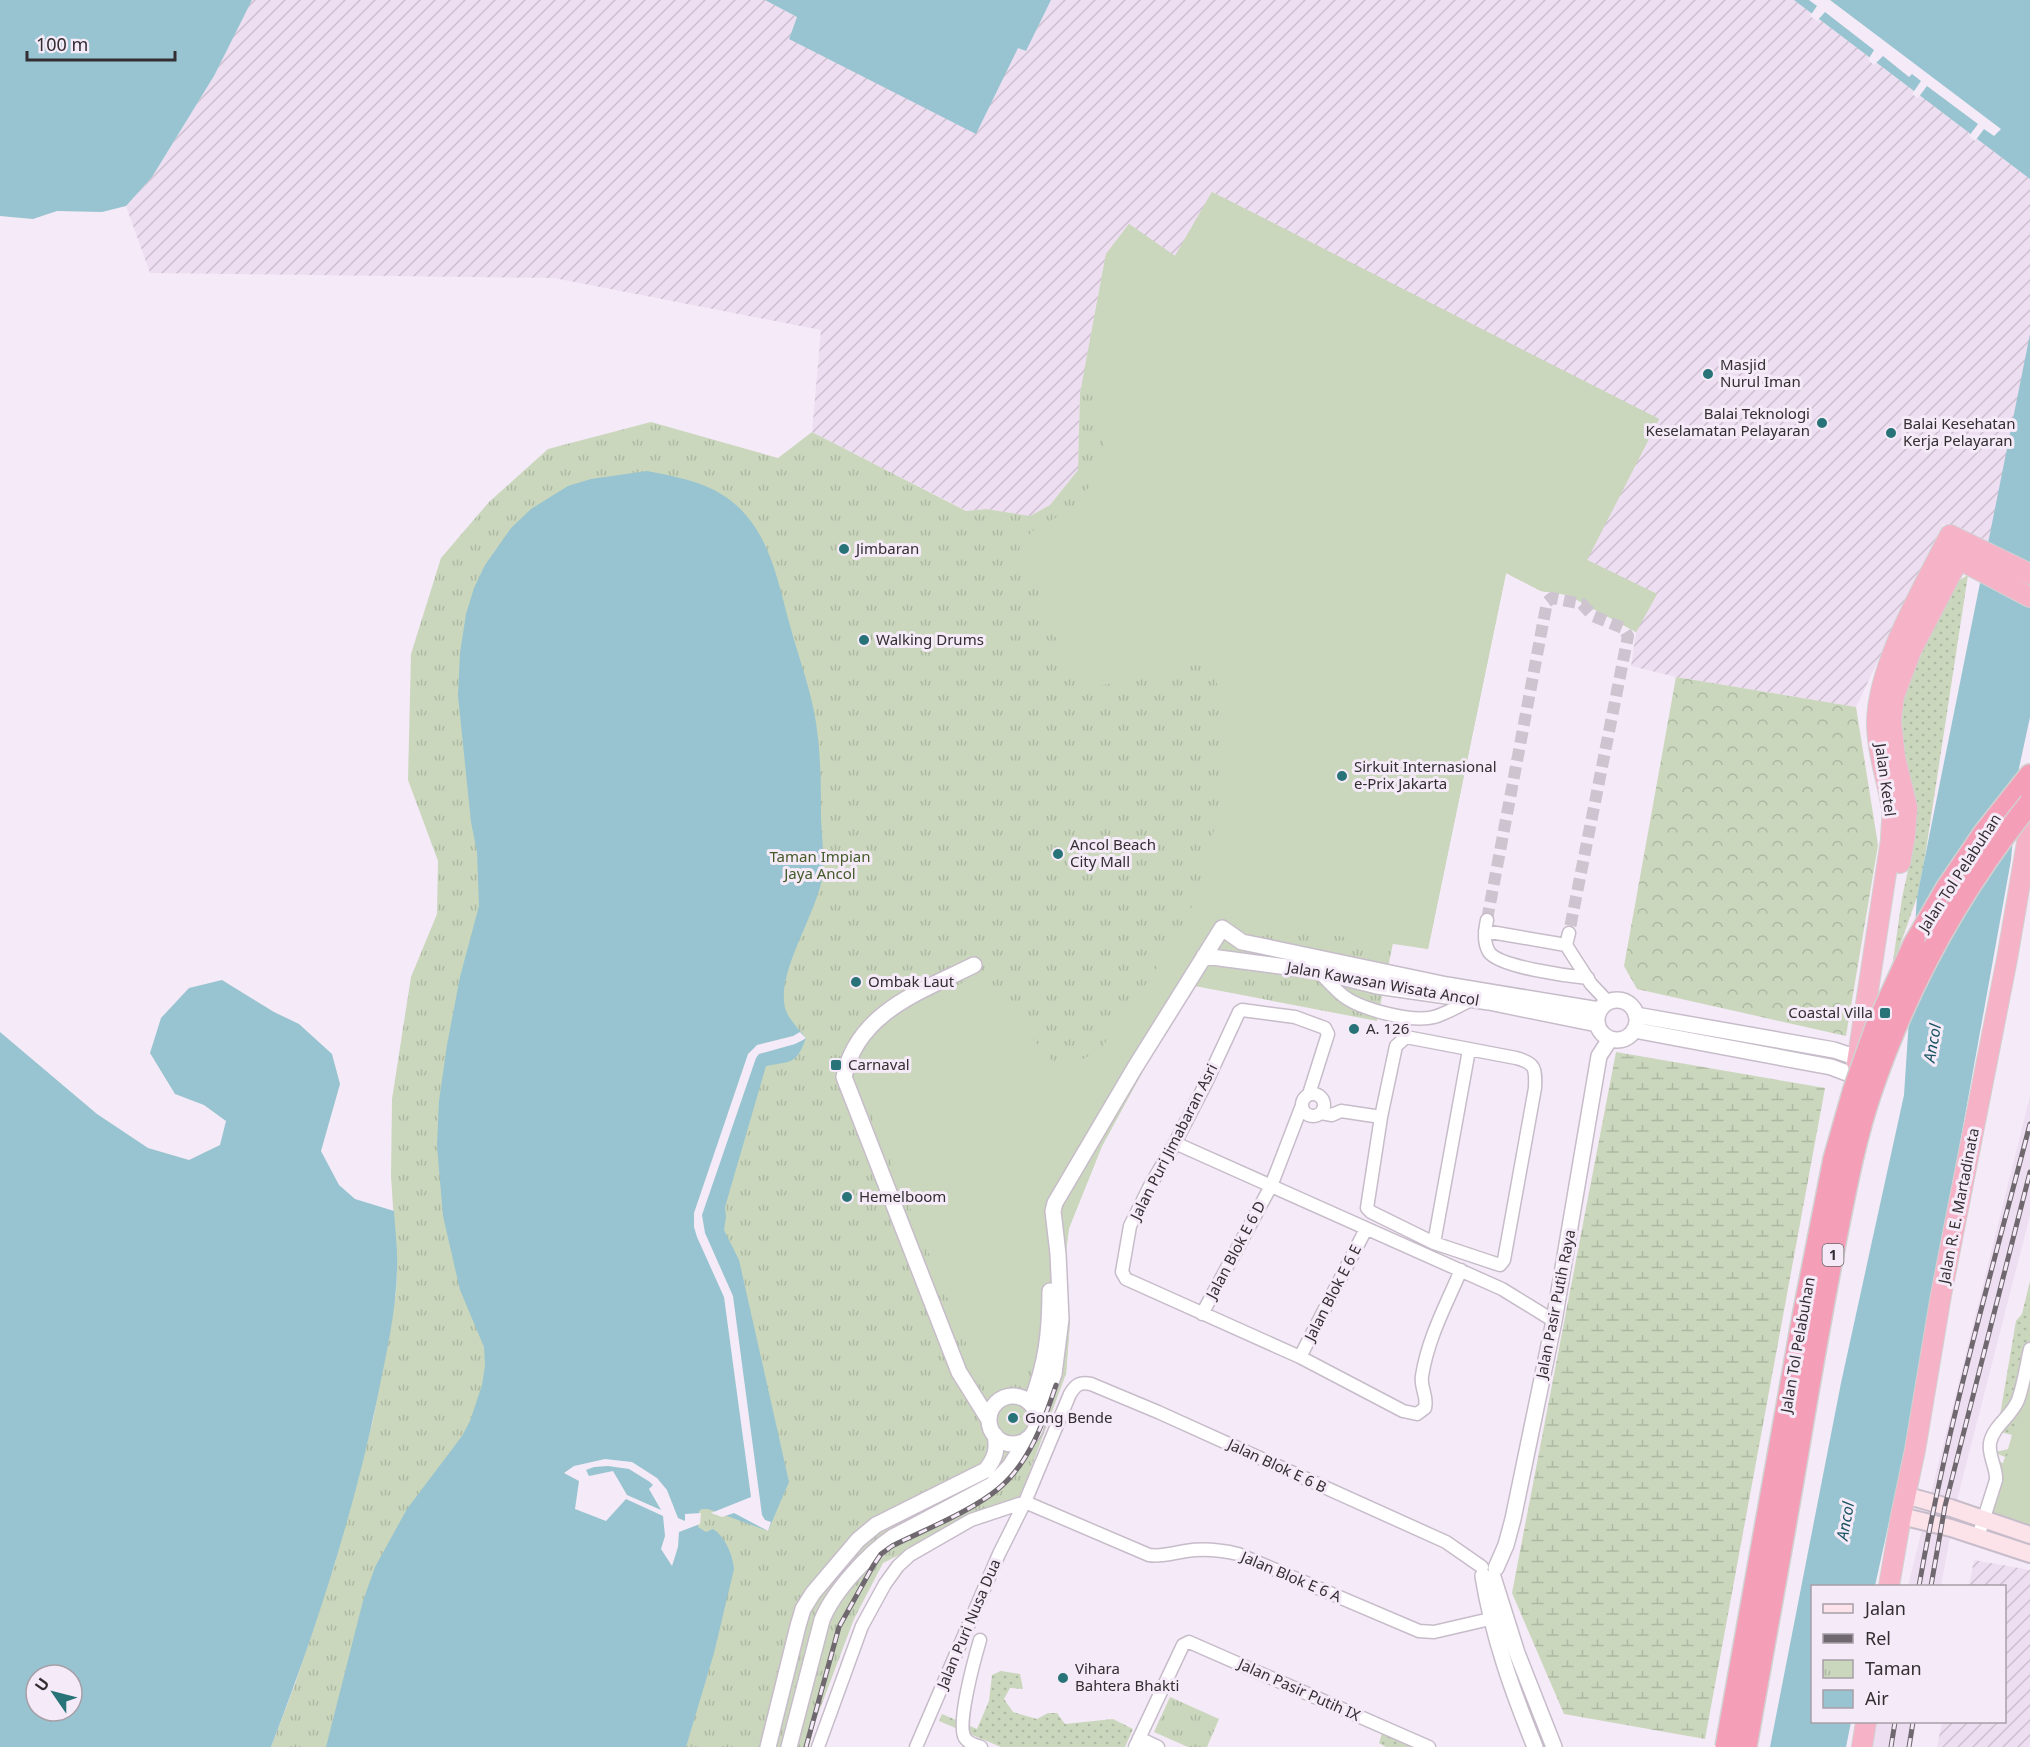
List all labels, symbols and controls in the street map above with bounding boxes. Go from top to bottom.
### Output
scale bar [27,24,176,62]
text: 100 m [36,32,88,56]
place label: Masjid Nurul Iman [1720,354,1801,391]
marker: Masjid Nurul Iman [1701,367,1715,381]
place label: Balai Teknologi Keselamatan Pelayaran [1645,403,1810,440]
place label: Balai Kesehatan Kerja Pelayaran [1903,413,2015,450]
marker: Balai Teknologi Keselamatan Pelayaran [1815,416,1829,430]
marker: Balai Kesehatan Kerja Pelayaran [1884,426,1898,440]
place label: Jimbaran [854,538,919,558]
marker: Jimbaran [837,542,851,556]
place label: Walking Drums [876,629,984,649]
marker: Walking Drums [857,633,871,647]
street label: Jalan Ketel [1871,740,1901,818]
place label: Sirkuit Internasional e-Prix Jakarta [1354,756,1497,793]
marker: Sirkuit Internasional e-Prix Jakarta [1335,769,1349,783]
street label: Jalan Tol Pelabuhan [1912,809,2005,937]
place label: Ancol Beach City Mall [1070,834,1156,871]
park label: Taman Impian Jaya Ancol [769,846,871,883]
marker: Ancol Beach City Mall [1051,847,1065,861]
street label: Jalan Kawasan Wisata Ancol [1284,956,1481,1010]
place label: Ombak Laut [868,971,955,991]
marker: Ombak Laut [849,975,863,989]
place label: Coastal Villa [1788,1002,1873,1022]
marker: Coastal Villa [1878,1006,1892,1020]
place label: A. 126 [1366,1018,1409,1038]
water label: Ancol [1918,1021,1946,1065]
marker: A. 126 [1347,1022,1361,1036]
place label: Carnaval [848,1054,910,1074]
marker: Carnaval [829,1058,843,1072]
street label: Jalan Puri Jimabaran Asri [1124,1060,1221,1225]
street label: Jalan R. E. Martadinata [1933,1126,1983,1287]
place label: Hemelboom [859,1186,946,1206]
marker: Hemelboom [840,1190,854,1204]
street label: Jalan Blok E 6 D [1200,1197,1269,1304]
street label: Jalan Pasir Putih Raya [1530,1228,1579,1382]
street label: Jalan Blok E 6 E [1298,1241,1365,1346]
road number: 1 [1822,1244,1844,1266]
street label: Jalan Tol Pelabuhan [1775,1275,1819,1416]
place label: Gong Bende [1025,1407,1113,1427]
marker: Gong Bende [1006,1411,1020,1425]
street label: Jalan Blok E 6 B [1223,1433,1330,1497]
water label: Ancol [1831,1499,1859,1543]
street label: Jalan Blok E 6 A [1236,1545,1345,1606]
street label: Jalan Puri Nusa Dua [931,1556,1004,1693]
legend [1811,1585,2006,1723]
text: Jalan [1863,1596,1906,1620]
text: Rel [1865,1626,1891,1650]
street label: Jalan Pasir Putih IX [1234,1652,1364,1725]
text: Taman [1865,1656,1922,1680]
place label: Vihara Bahtera Bhakti [1075,1658,1179,1695]
north arrow [24,1663,84,1723]
marker: Vihara Bahtera Bhakti [1056,1671,1070,1685]
text: U [29,1673,54,1696]
text: Air [1865,1686,1889,1710]

